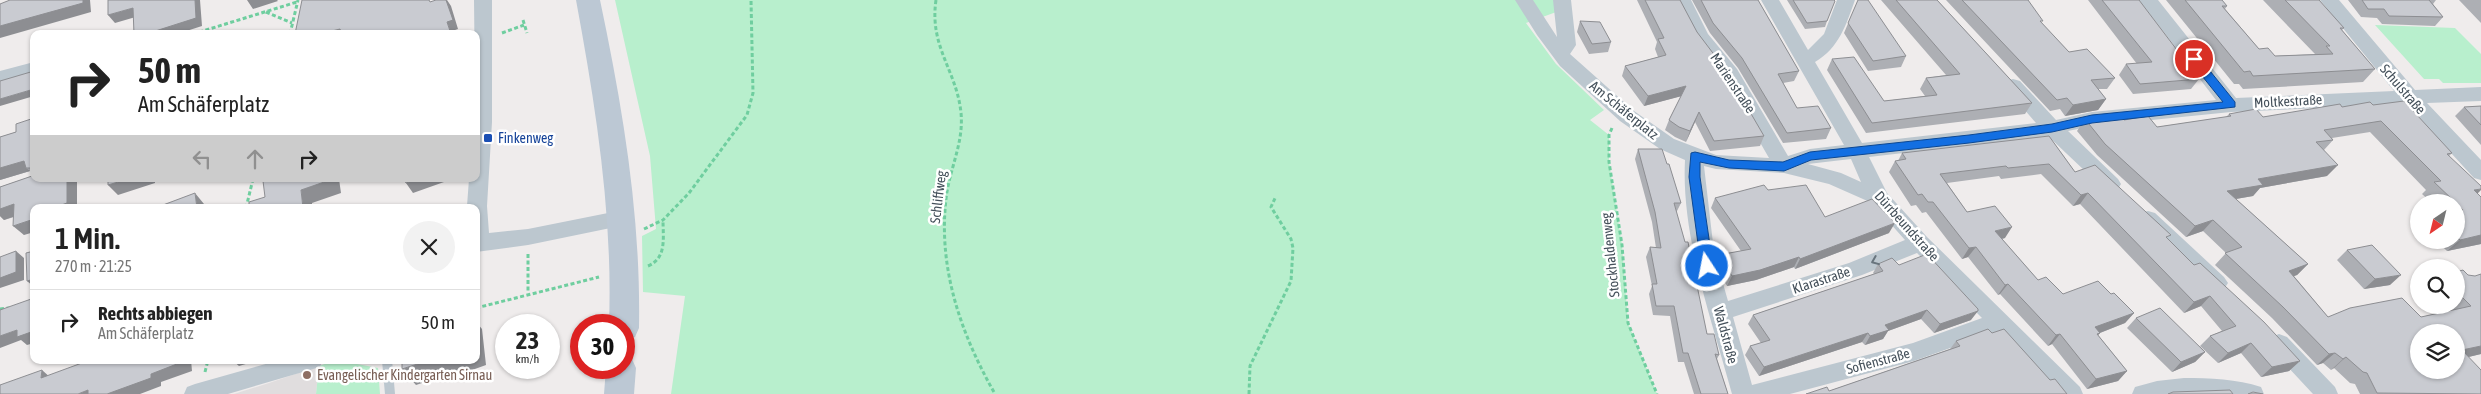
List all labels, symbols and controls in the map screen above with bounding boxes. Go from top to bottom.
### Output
pin [2173,38,2215,80]
icon: arrive [2180,45,2208,73]
icon: right [55,50,120,115]
text: 50 m [138,50,201,90]
street label: Marienstraße [1707,50,1759,116]
street label: Schulstraße [2377,61,2429,117]
street label: Am Schäferplatz [1587,78,1661,142]
text: Am Schäferplatz [138,91,269,117]
street label: Moltkestraße [2254,91,2322,111]
place label: Finkenweg [498,130,553,146]
marker: Finkenweg [482,132,494,144]
icon: left [188,145,216,173]
icon: ahead [241,145,269,173]
icon: right [294,145,322,173]
street label: Schliffweg [927,170,949,224]
street label: Dürrbeundstraße [1872,188,1942,264]
north arrow [2410,194,2465,249]
map controls [2410,194,2465,379]
street label: Stockhaldenweg [1598,212,1622,298]
text: 1 Min. [55,221,120,255]
button: close [403,221,455,273]
position arrow [1680,239,1732,291]
one-way arrow [1871,255,1880,265]
text: 270 m · 21:25 [55,257,132,275]
button: search [2410,259,2465,314]
street label: Klarastraße [1790,263,1852,297]
text: Rechts abbiegen [98,302,213,324]
street label: Waldstraße [1711,305,1741,365]
icon: right [55,308,83,336]
text: 50 m [421,311,455,333]
speed limit sign: 30 [570,314,635,379]
text: Am Schäferplatz [98,324,193,342]
button: layers [2410,324,2465,379]
text: 23 [516,326,539,354]
street label: Sofienstraße [1845,345,1911,377]
text: km/h [516,352,539,366]
place label: Evangelischer Kindergarten Sirnau [317,367,492,383]
marker: Evangelischer Kindergarten Sirnau [301,369,313,381]

